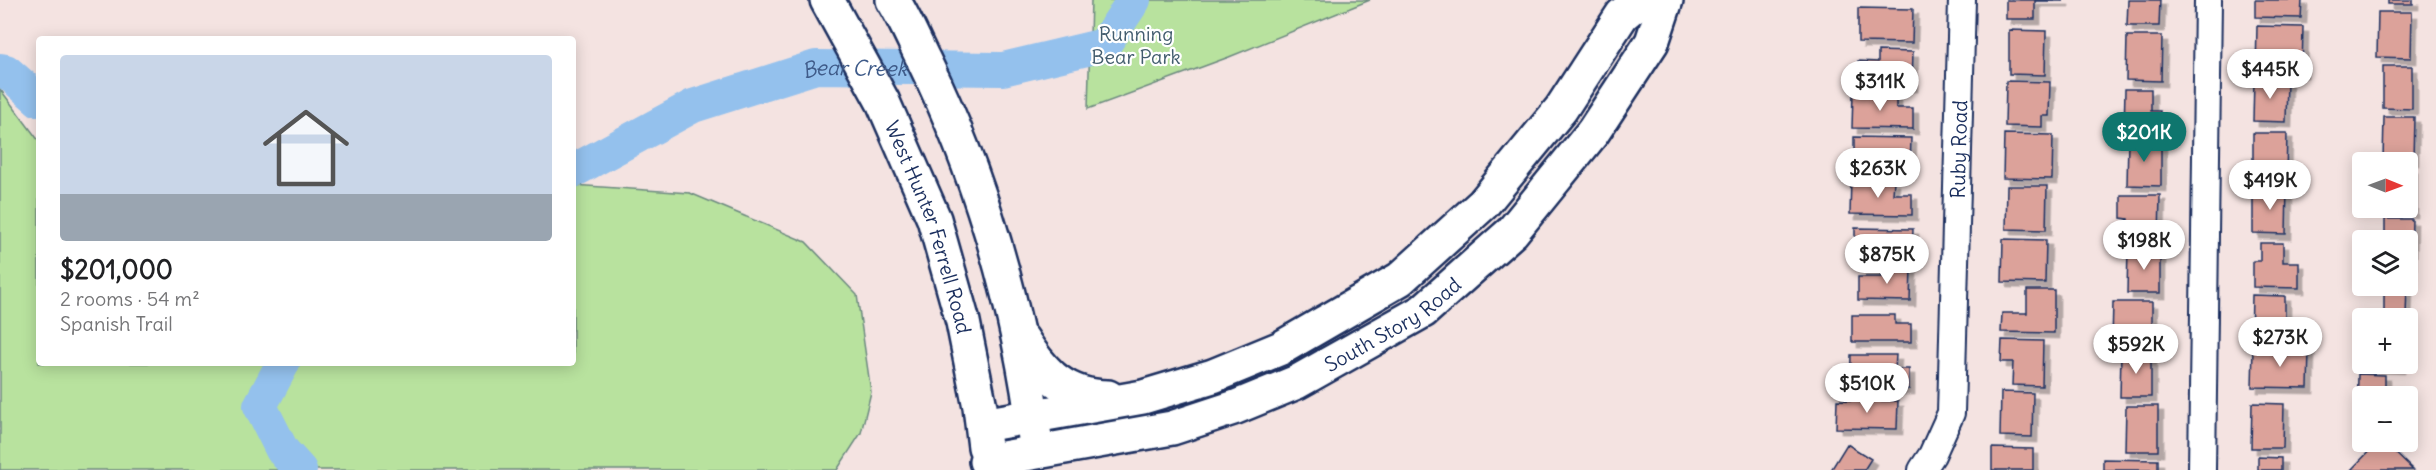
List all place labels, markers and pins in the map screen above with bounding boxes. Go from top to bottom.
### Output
pin: $445K [2228,49,2312,100]
pin: $311K [1838,61,1922,112]
pin: $201K [2102,112,2186,163]
pin: $263K [1836,148,1920,199]
pin: $419K [2228,160,2312,211]
pin: $198K [2102,220,2186,271]
pin: $875K [1845,234,1929,285]
pin: $273K [2238,317,2322,368]
pin: $592K [2094,324,2178,375]
pin: $510K [1825,363,1909,414]

